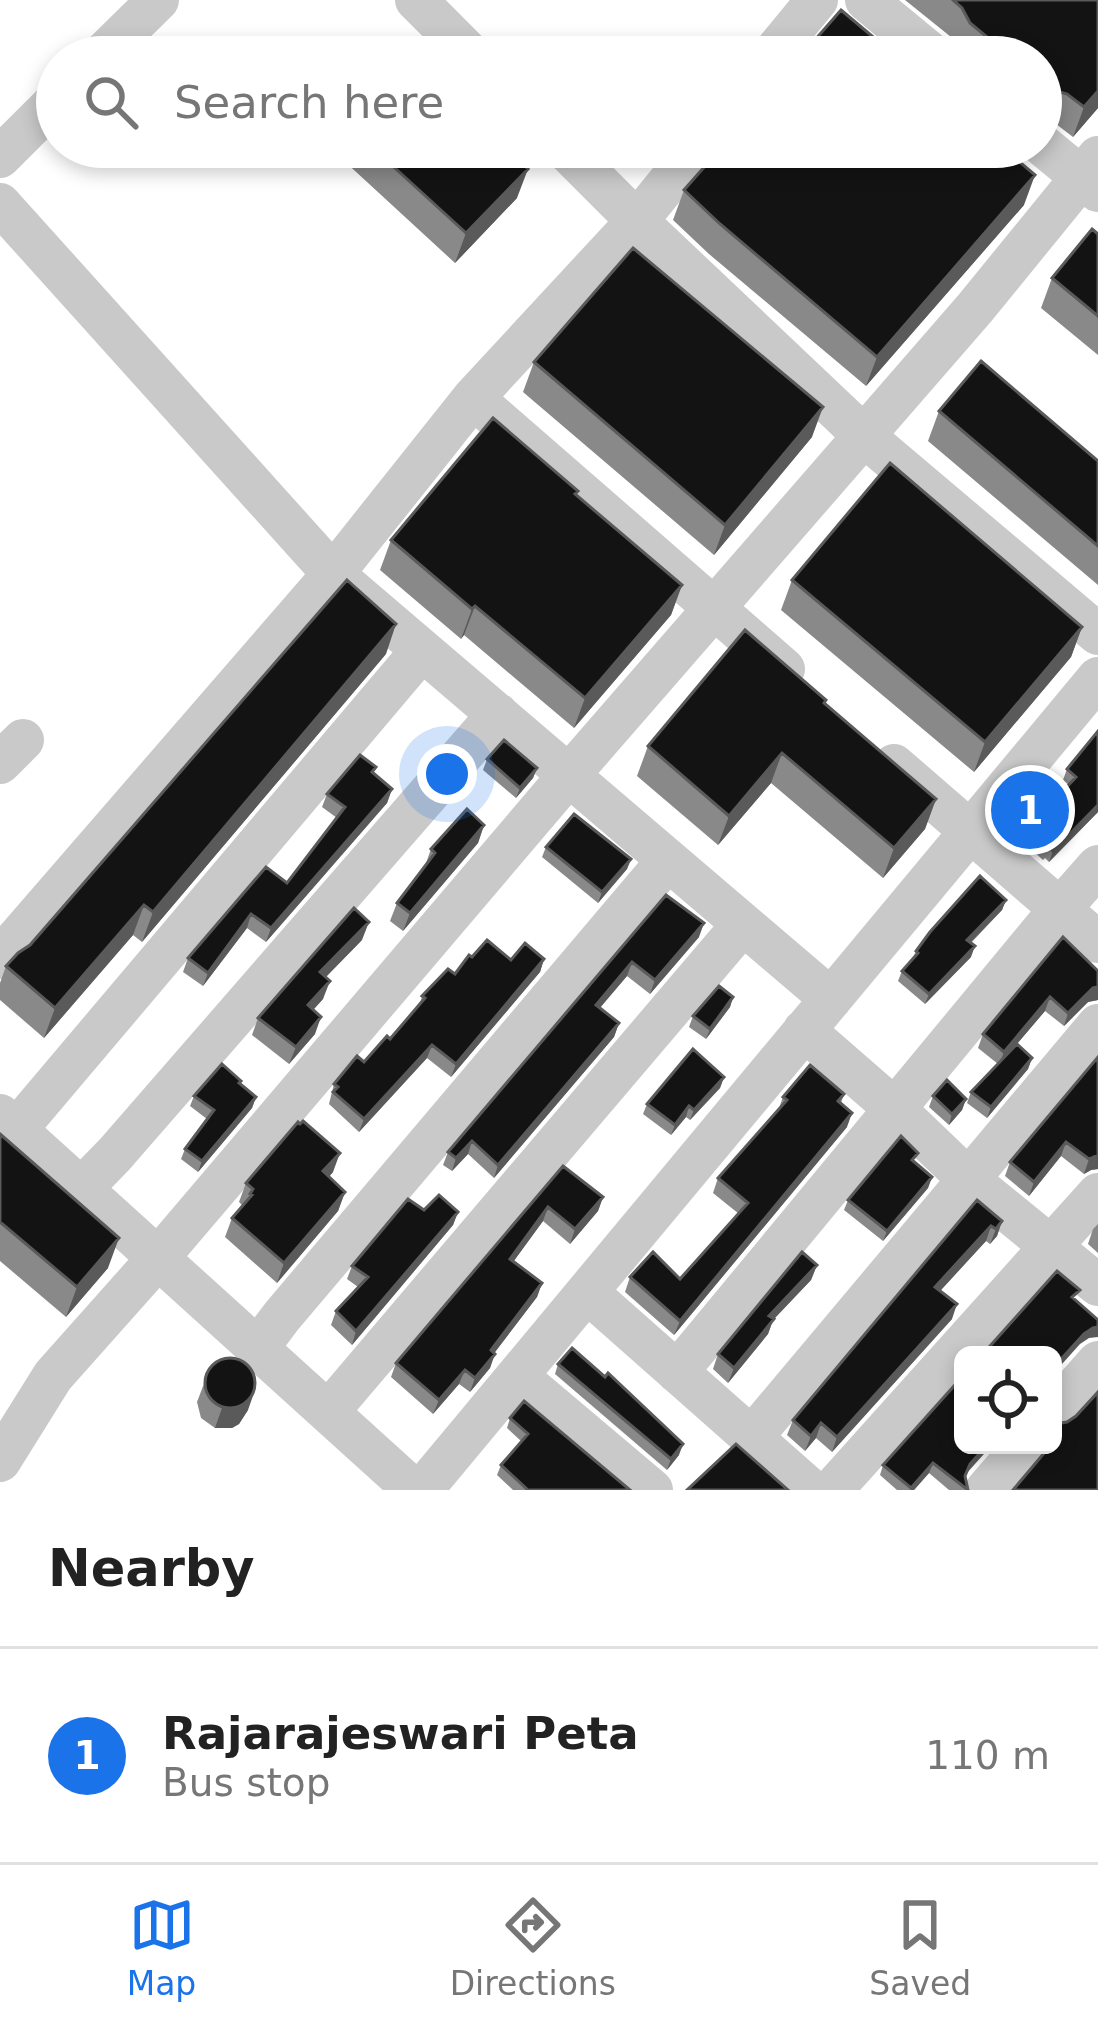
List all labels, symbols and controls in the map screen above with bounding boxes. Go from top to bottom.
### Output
search box [36,36,1062,168]
icon: search [78,69,144,135]
text: Search here [174,76,444,129]
your location [417,744,477,804]
pin: 1 [991,765,1069,855]
map controls [954,1346,1062,1454]
button: locate [954,1346,1062,1454]
text: Nearby [48,1539,255,1598]
text: Rajarajeswari Peta [162,1707,639,1760]
text: 1 [73,1733,101,1778]
text: 110 m [925,1733,1050,1778]
text: Bus stop [162,1760,330,1805]
tab: Map [127,1892,196,2003]
tab: Directions [450,1892,616,2003]
tab: Saved [869,1892,971,2003]

